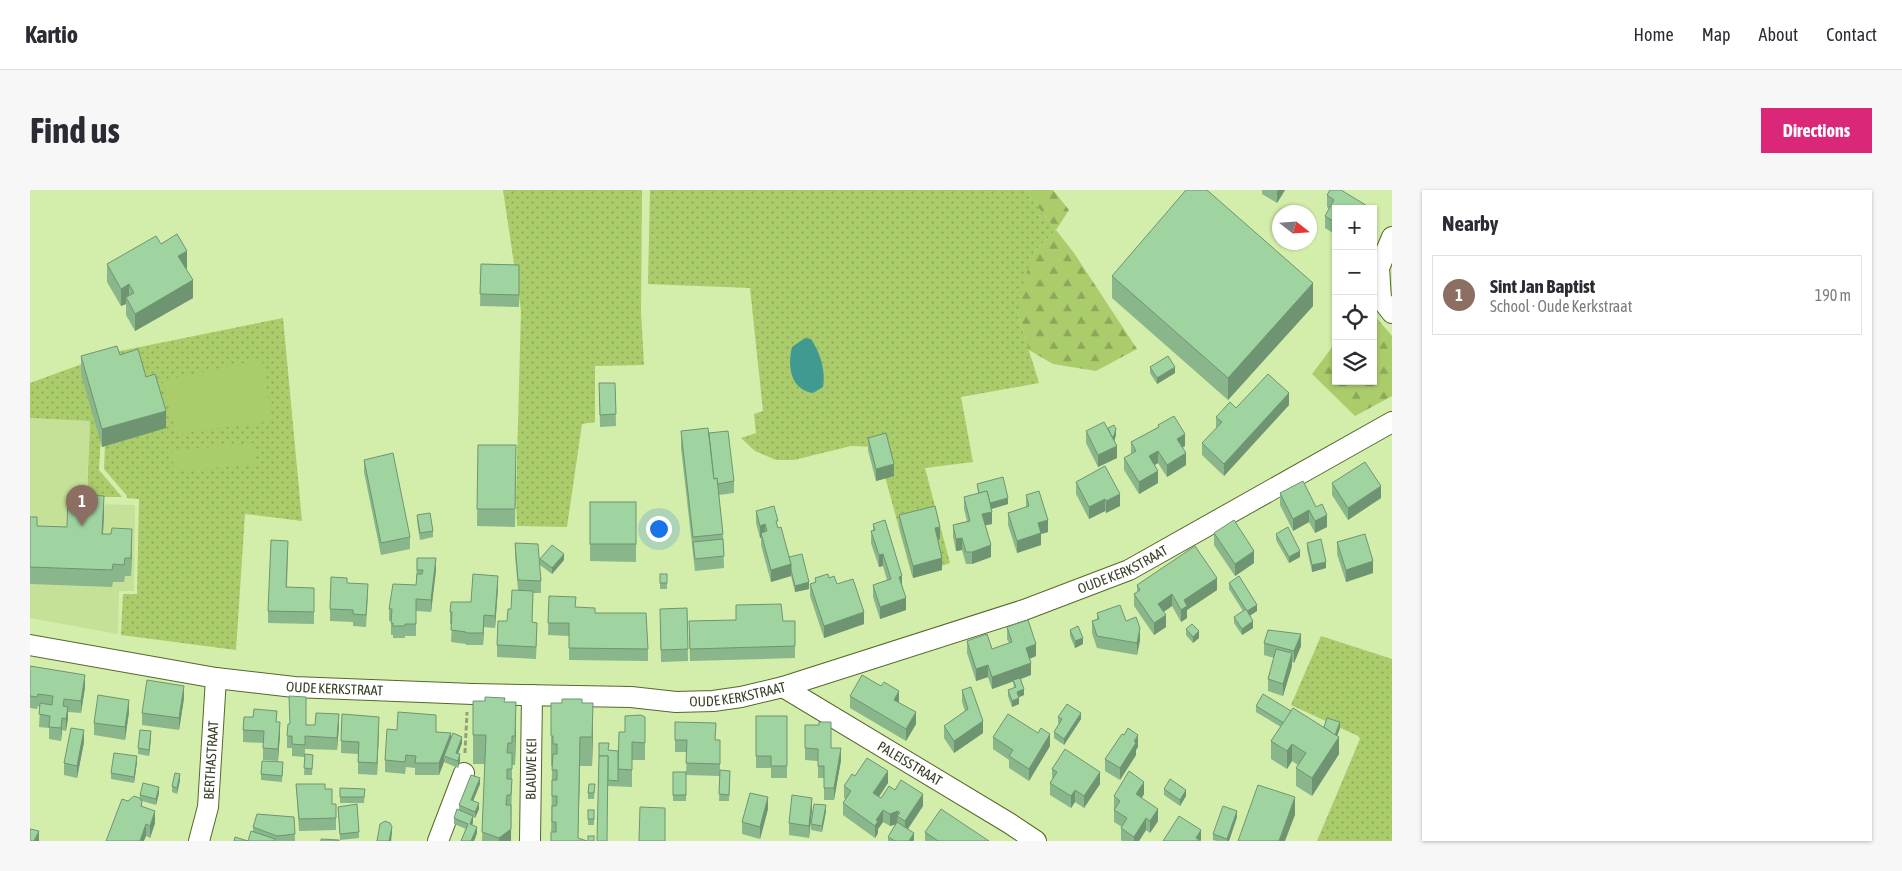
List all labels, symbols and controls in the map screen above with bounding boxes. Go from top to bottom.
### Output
text: Kartio [25,21,78,48]
text: Home [1634,24,1674,45]
text: Map [1702,24,1731,45]
text: About [1759,24,1798,45]
text: Contact [1826,24,1877,45]
button: Directions [1761,108,1872,153]
text: Find us [30,110,120,150]
north arrow [1272,205,1317,250]
map controls [1332,205,1377,385]
button: + [1332,205,1377,250]
text: Nearby [1442,211,1498,235]
button: − [1332,250,1377,295]
text: Sint Jan Baptist [1490,275,1595,297]
text: 1 [1455,286,1463,304]
text: 190 m [1815,286,1851,304]
button: locate [1332,295,1377,340]
text: School · Oude Kerkstraat [1490,297,1632,315]
button: layers [1332,340,1377,385]
pin: 1 [66,485,98,526]
your location [646,516,672,542]
street label: OUDE KERKSTRAAT [1075,542,1170,597]
street label: OUDE KERKSTRAAT [285,678,383,698]
street label: OUDE KERKSTRAAT [689,679,787,710]
street label: BERTHASTRAAT [200,720,221,800]
street label: BLAUWE KEI [523,738,539,800]
street label: PALEISSTRAAT [875,738,945,789]

